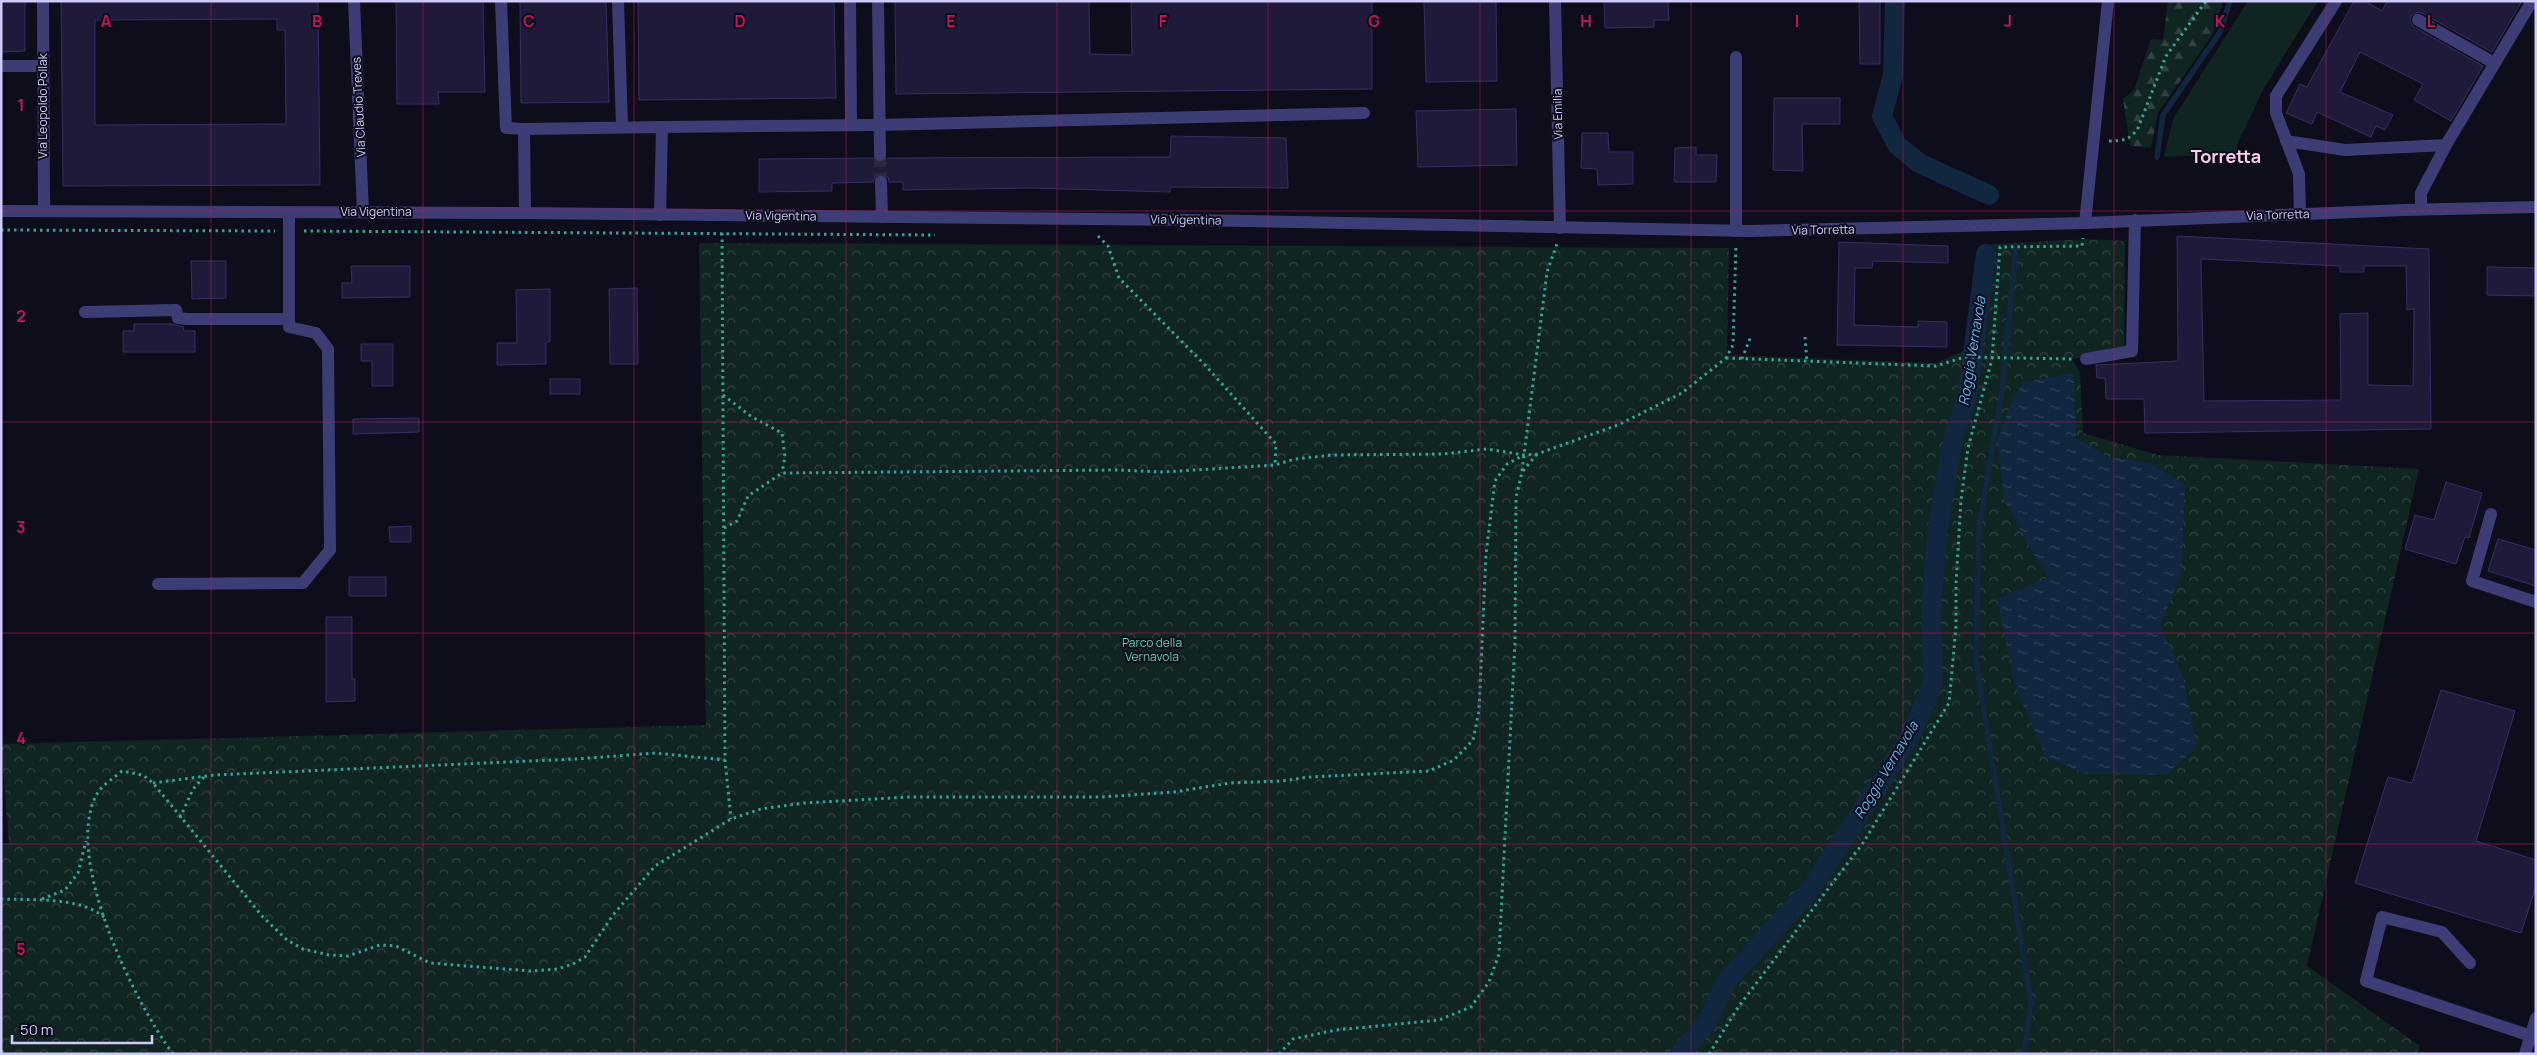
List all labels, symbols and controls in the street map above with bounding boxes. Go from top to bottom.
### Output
text: A [101,10,112,32]
text: B [312,10,322,32]
text: C [523,10,535,32]
text: D [734,10,746,32]
text: E [946,10,956,32]
text: F [1159,10,1168,32]
text: G [1368,10,1380,32]
text: H [1580,10,1592,32]
text: I [1795,10,1799,32]
text: J [2004,10,2012,32]
text: K [2215,10,2226,32]
text: L [2427,10,2436,32]
street label: Via Leopoldo Pollak [34,52,51,159]
street label: Via Claudio Treves [347,57,370,157]
street label: Via Emilia [1549,88,1566,140]
text: 1 [17,94,25,116]
district label: Torretta [2191,144,2261,168]
street label: Via Vigentina [340,203,412,220]
street label: Via Torretta [2246,205,2310,224]
street label: Via Vigentina [745,206,817,225]
street label: Via Vigentina [1150,210,1222,229]
street label: Via Torretta [1791,220,1855,239]
water label: Roggia Vernavola [1953,294,1990,407]
text: 2 [16,305,26,327]
text: 3 [16,516,26,538]
park label: Parco della Vernavola [1122,634,1182,665]
water label: Roggia Vernavola [1849,717,1923,822]
text: 4 [16,727,26,749]
text: 5 [16,938,26,960]
scale bar [12,1012,152,1044]
text: 50 m [20,1019,54,1040]

